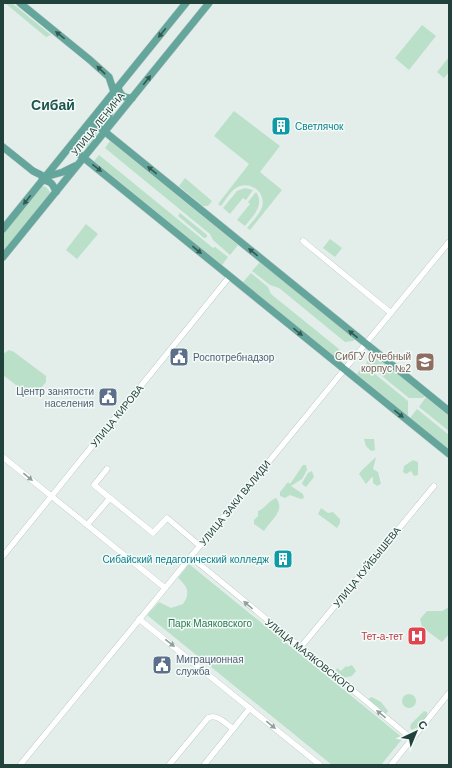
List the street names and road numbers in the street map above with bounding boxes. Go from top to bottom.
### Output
street label: УЛИЦА ЛЕНИНА [69,90,127,158]
street label: УЛИЦА КИРОВА [89,382,146,449]
street label: УЛИЦА ЗАКИ ВАЛИДИ [197,458,273,548]
street label: УЛИЦА КУЙБЫШЕВА [330,524,403,609]
street label: УЛИЦА МАЯКОВСКОГО [263,616,357,696]

